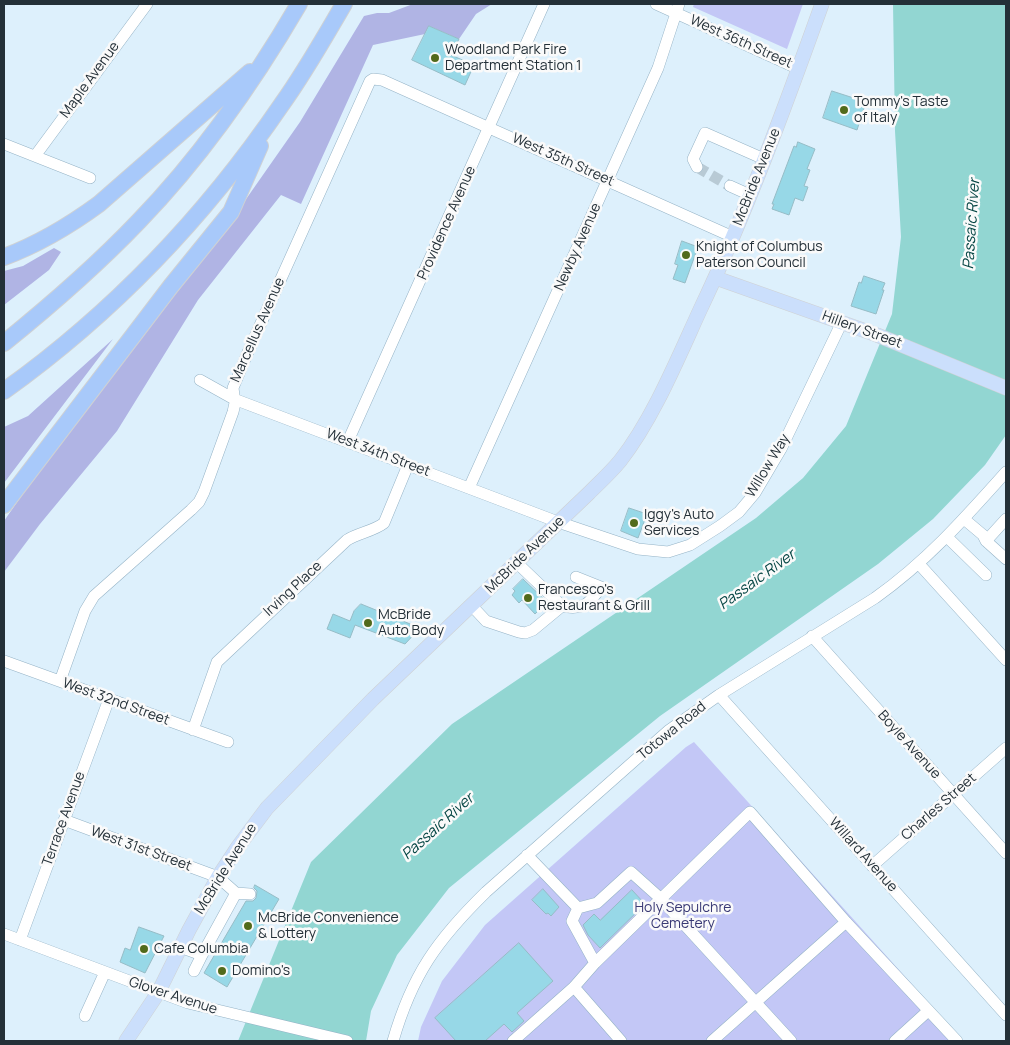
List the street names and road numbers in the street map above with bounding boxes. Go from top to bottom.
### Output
street label: West 36th Street [687,12,795,72]
street label: Maple Avenue [57,39,123,121]
street label: McBride Avenue [730,126,784,228]
street label: West 35th Street [509,130,617,190]
street label: Providence Avenue [414,164,480,282]
street label: Newby Avenue [551,201,605,293]
street label: Marcellus Avenue [227,275,289,385]
street label: Hillery Street [820,308,904,352]
street label: West 34th Street [324,425,432,481]
street label: Willow Way [742,431,794,501]
street label: McBride Avenue [482,513,568,597]
street label: Irving Place [260,558,326,620]
street label: West 32nd Street [60,675,172,729]
street label: Totowa Road [634,698,710,764]
street label: Boyle Avenue [874,707,944,783]
street label: Terrace Avenue [39,769,89,869]
street label: Charles Street [898,770,980,844]
street label: Willard Avenue [825,814,901,896]
street label: McBride Avenue [191,821,261,917]
street label: West 31st Street [88,823,194,875]
street label: Glover Avenue [127,974,219,1018]

